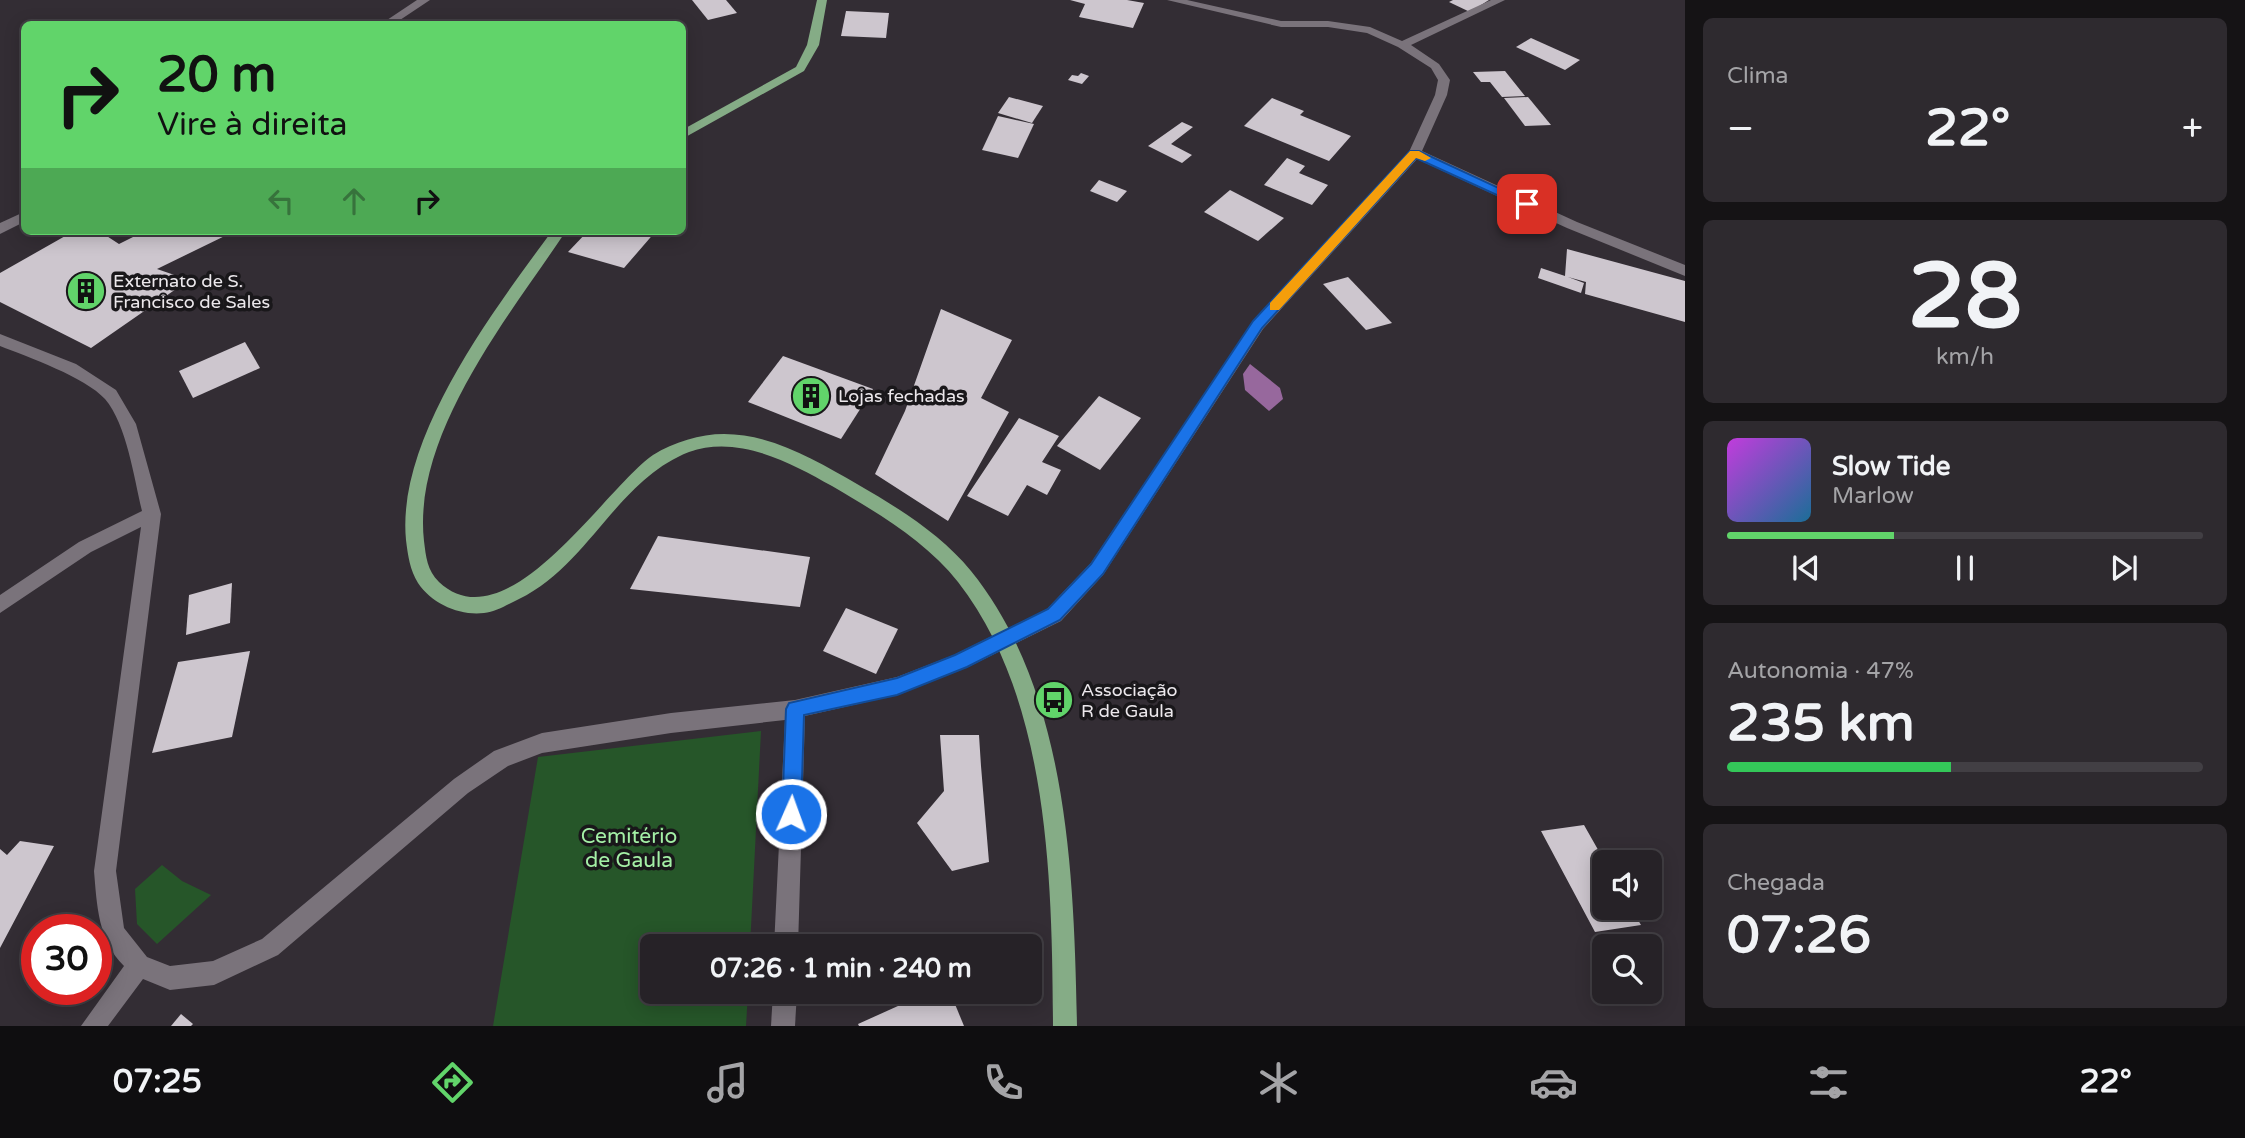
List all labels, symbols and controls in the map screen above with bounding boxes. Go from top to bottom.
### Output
text: 20 m [157,46,276,105]
icon: right [42,49,133,140]
text: Clima [1727,62,1788,90]
text: 22° [1925,97,2010,160]
text: Vire à direita [157,106,348,144]
text: − [1727,106,1754,152]
text: + [2182,106,2203,152]
pin [1497,174,1557,234]
icon: left [262,182,300,220]
icon: ahead [335,182,373,220]
icon: right [408,182,446,220]
icon: arrive [1508,185,1546,223]
text: 28 [1908,242,2022,352]
building icon: Externato de S. Francisco de Sales [65,270,107,312]
place label: Externato de S. Francisco de Sales [113,270,270,313]
text: km/h [1936,343,1994,371]
building icon: Lojas fechadas [790,375,832,417]
place label: Lojas fechadas [838,385,965,407]
text: Slow Tide [1832,451,1950,482]
text: Marlow [1832,482,1914,510]
icon: previous [1787,549,1825,587]
icon: pause [1946,549,1984,587]
icon: next [2105,549,2143,587]
text: Autonomia · 47% [1727,657,1914,685]
bus stop icon: Associação R de Gaula [1033,679,1075,721]
place label: Associação R de Gaula [1081,679,1178,722]
text: 235 km [1727,692,1915,755]
position arrow [754,777,828,851]
park label: Cemitério de Gaula [581,824,677,873]
map controls [1592,850,1662,1004]
button: sound [1592,850,1662,920]
text: Chegada [1727,869,1825,897]
text: 07:26 [1727,904,1871,967]
speed limit sign: 30 [21,914,112,1005]
button: search [1592,934,1662,1004]
text: 07:26 · 1 min · 240 m [710,953,972,984]
icon: directions [428,1058,477,1107]
icon: music [703,1058,752,1107]
icon: phone [979,1058,1028,1107]
icon: climate [1254,1058,1303,1107]
icon: car [1529,1058,1578,1107]
icon: filters [1804,1058,1853,1107]
text: 07:25 [113,1063,202,1101]
text: 22° [2079,1063,2132,1101]

